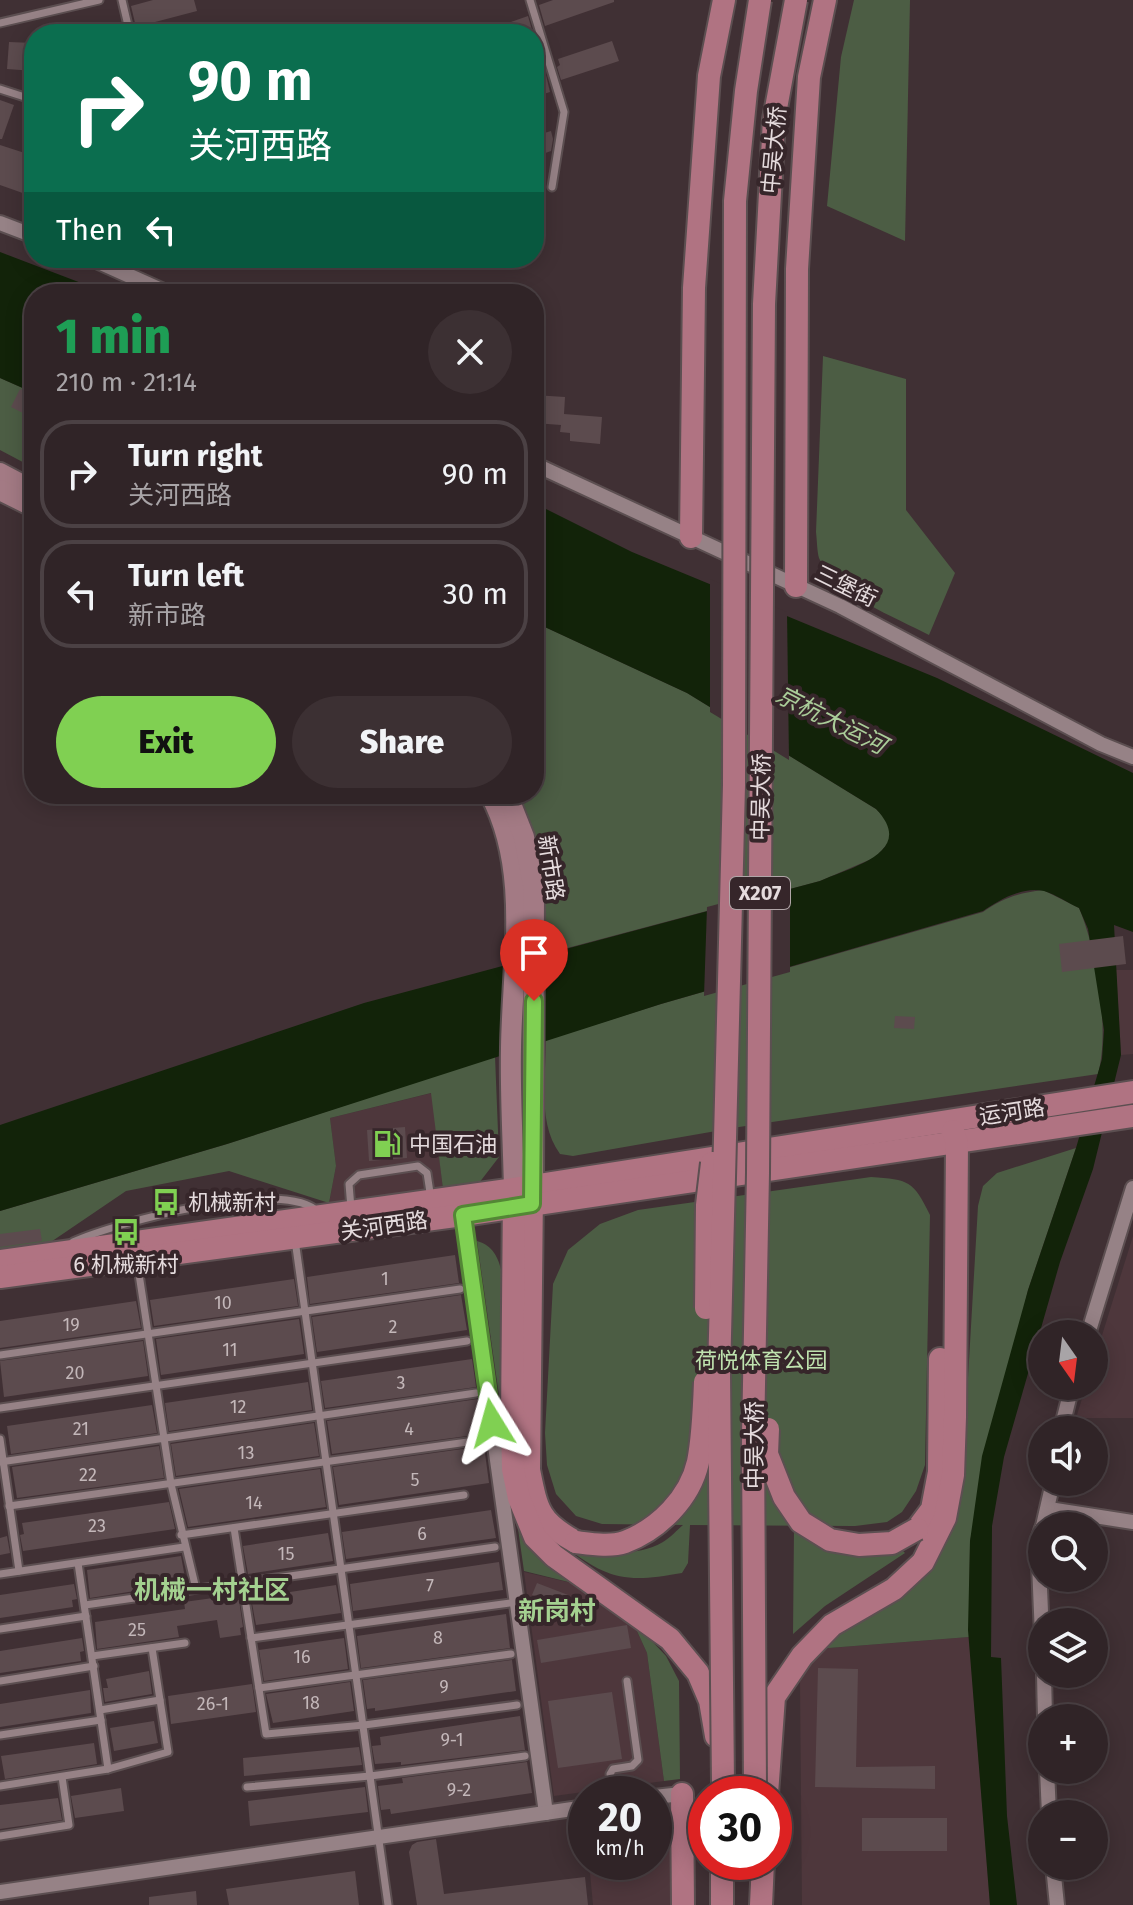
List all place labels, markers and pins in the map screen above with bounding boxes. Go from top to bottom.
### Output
pin [500,919,568,1001]
fuel station icon: 中国石油 [372,1129,402,1159]
place label: 中国石油 [409,1131,497,1158]
bus stop icon: 机械新村 [151,1187,181,1217]
place label: 机械新村 [188,1189,276,1216]
bus stop icon: 6 机械新村 [111,1217,141,1247]
place label: 6 机械新村 [73,1251,179,1278]

